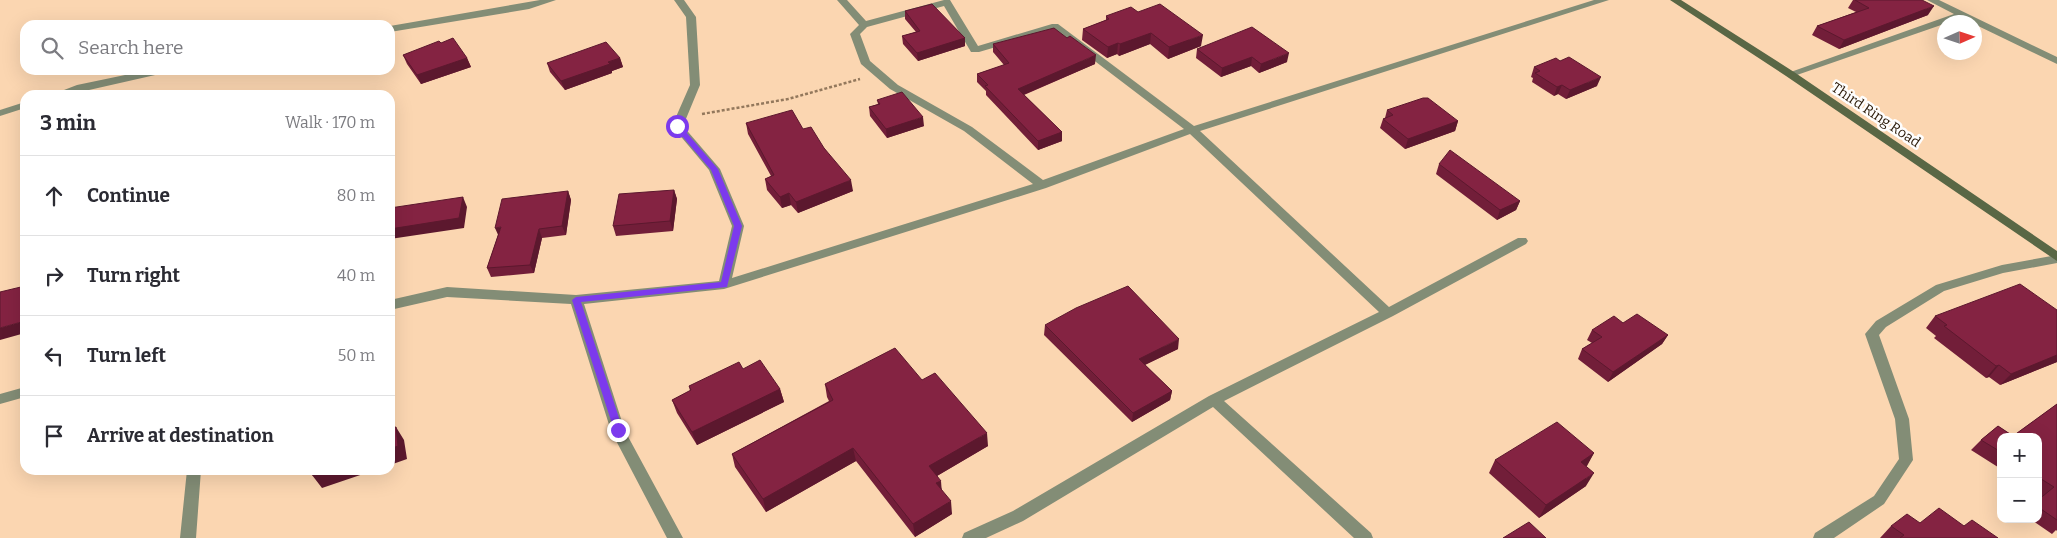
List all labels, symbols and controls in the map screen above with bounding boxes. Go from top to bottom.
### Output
north arrow [1937,15,1982,60]
search box [20,20,395,75]
icon: search [38,34,66,62]
text: Search here [78,36,183,59]
street label: Third Ring Road [1828,79,1924,151]
text: 3 min [40,110,96,136]
text: Walk · 170 m [285,113,375,132]
route start [666,115,689,138]
icon: ahead [40,182,68,210]
text: Continue [87,184,170,207]
text: 80 m [337,186,375,205]
icon: right [40,262,68,290]
text: Turn right [87,264,180,287]
text: 40 m [337,266,375,285]
icon: left [40,342,68,370]
text: Turn left [87,344,166,367]
text: 50 m [338,346,375,365]
route end [607,419,630,442]
icon: arrive [40,422,68,450]
text: Arrive at destination [87,424,274,447]
map controls [1997,433,2042,523]
button: + [1997,433,2042,478]
button: − [1997,478,2042,523]

